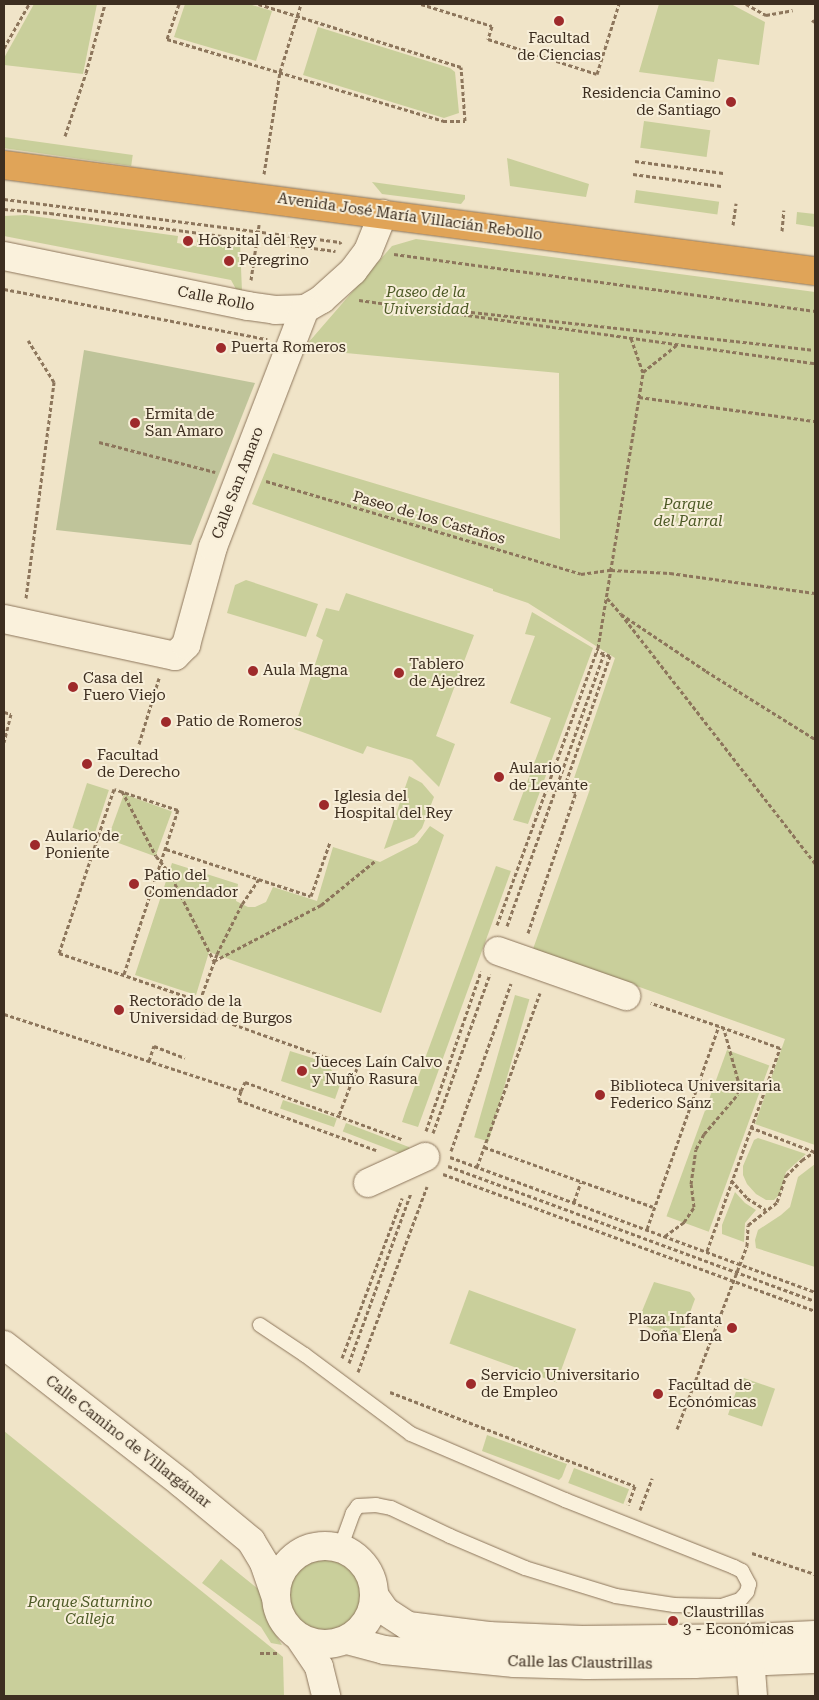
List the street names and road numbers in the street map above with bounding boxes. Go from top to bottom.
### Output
street label: Avenida José María Villacián Rebollo [276,189,544,245]
street label: Calle Rollo [176,283,256,315]
street label: Calle San Amaro [208,424,268,542]
street label: Paseo de los Castaños [351,488,507,548]
street label: Calle Camino de Villargámar [42,1372,214,1512]
street label: Calle las Claustrillas [507,1653,653,1673]

